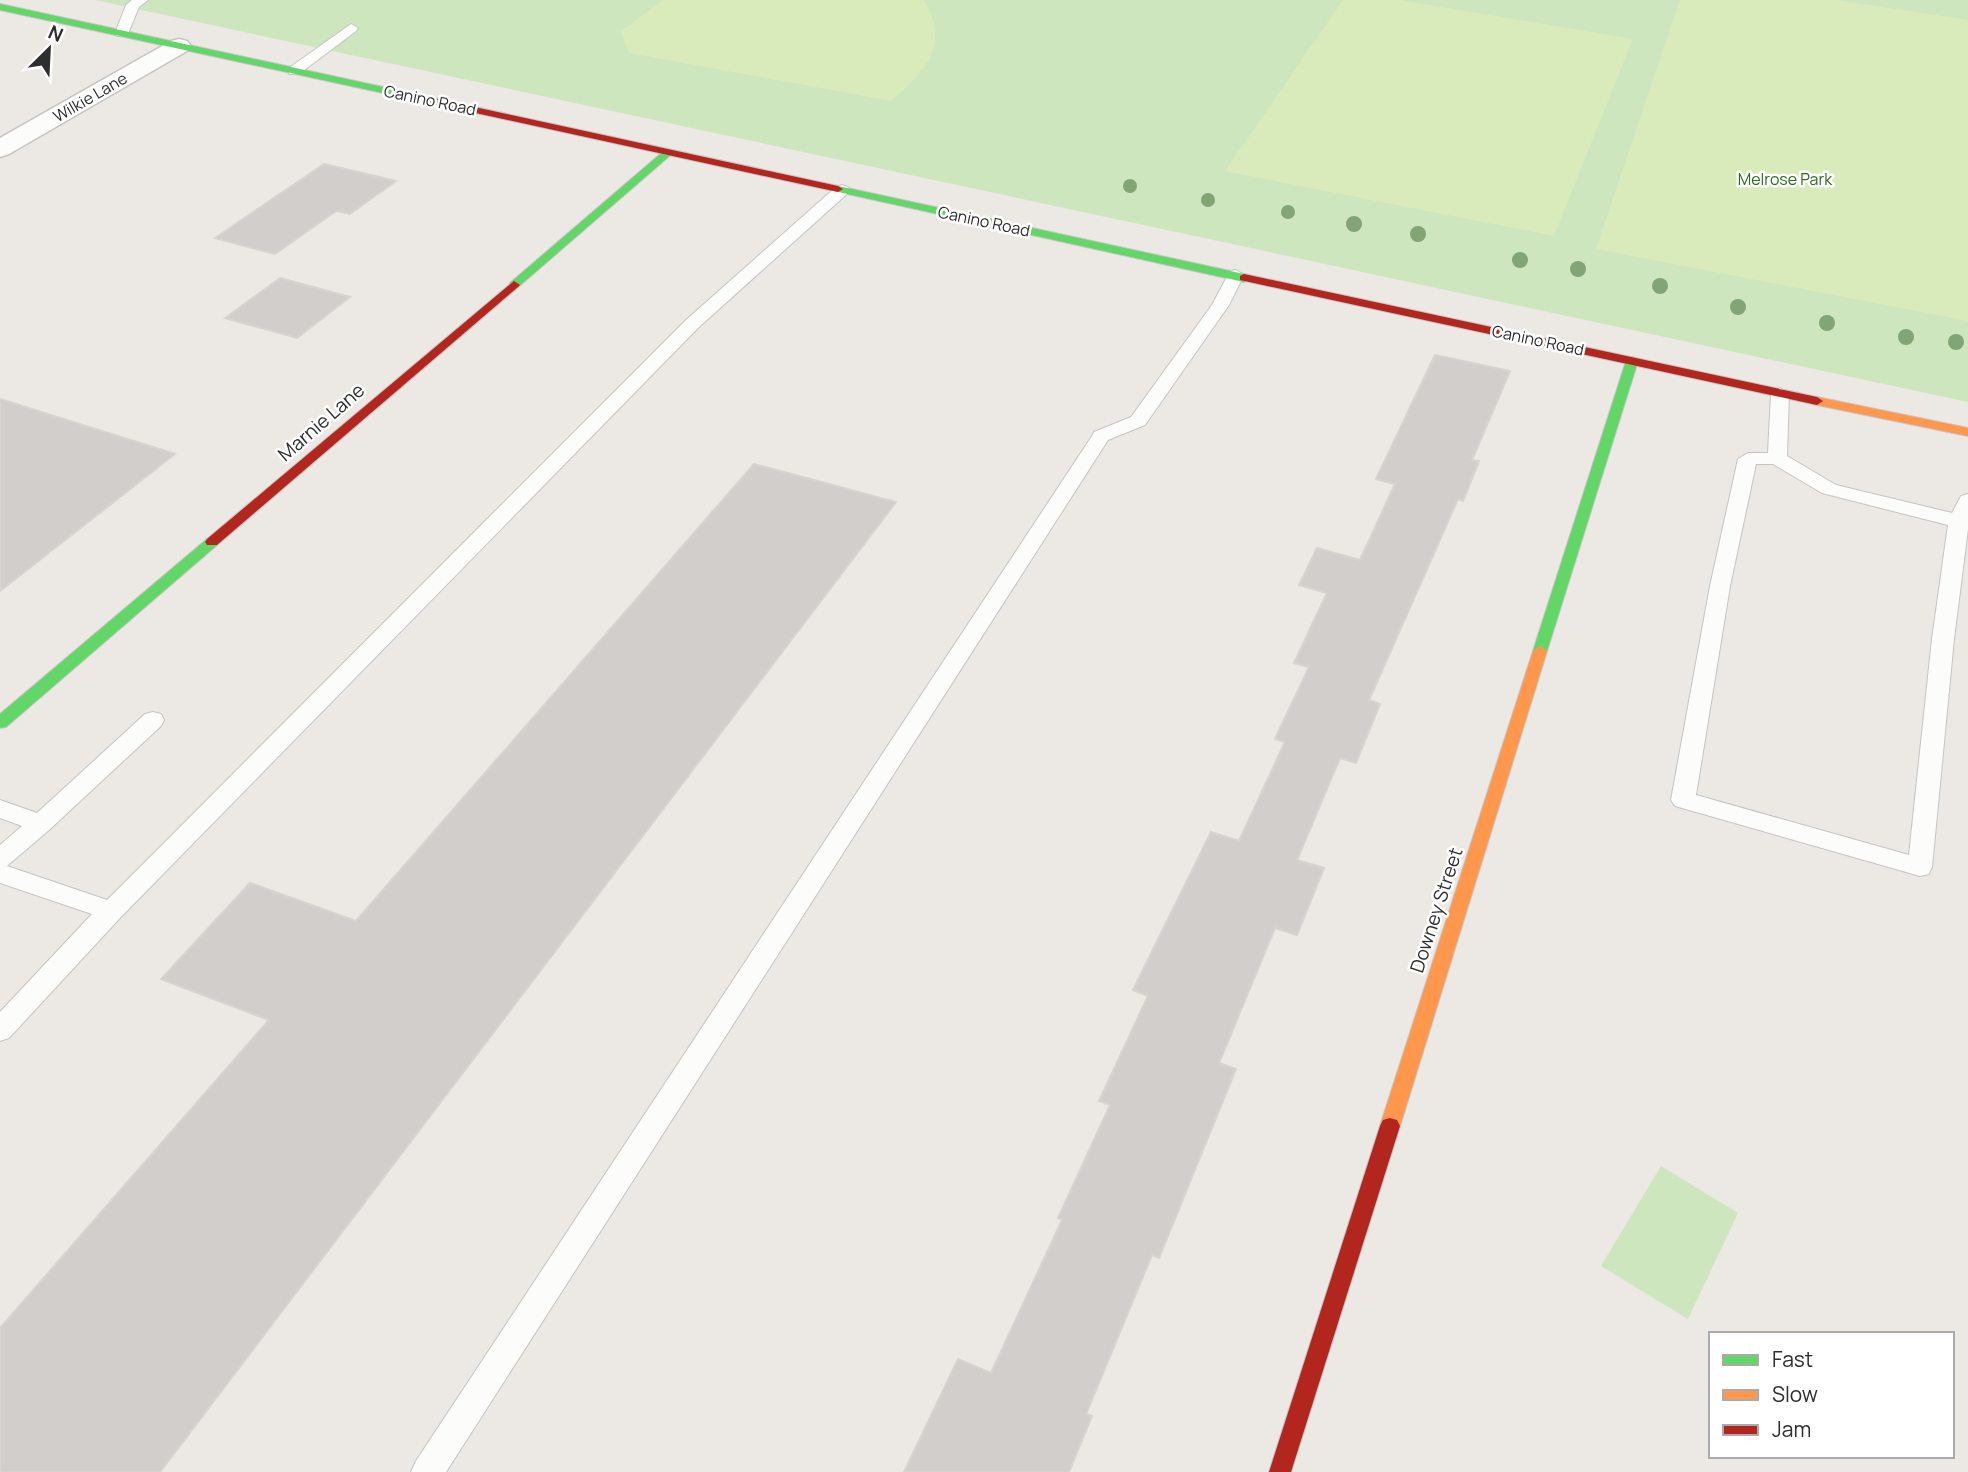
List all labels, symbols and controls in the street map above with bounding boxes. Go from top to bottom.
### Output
north arrow [14,14,84,84]
text: N [44,19,67,48]
street label: Wilkie Lane [49,67,131,127]
street label: Canino Road [382,80,478,120]
park label: Melrose Park [1738,168,1833,190]
street label: Canino Road [936,201,1032,241]
street label: Canino Road [1490,320,1586,360]
street label: Marnie Lane [272,377,370,467]
street label: Downey Street [1404,844,1468,976]
legend [1709,1332,1954,1458]
text: Fast [1772,1345,1813,1373]
text: Slow [1772,1380,1818,1408]
text: Jam [1772,1415,1811,1443]

